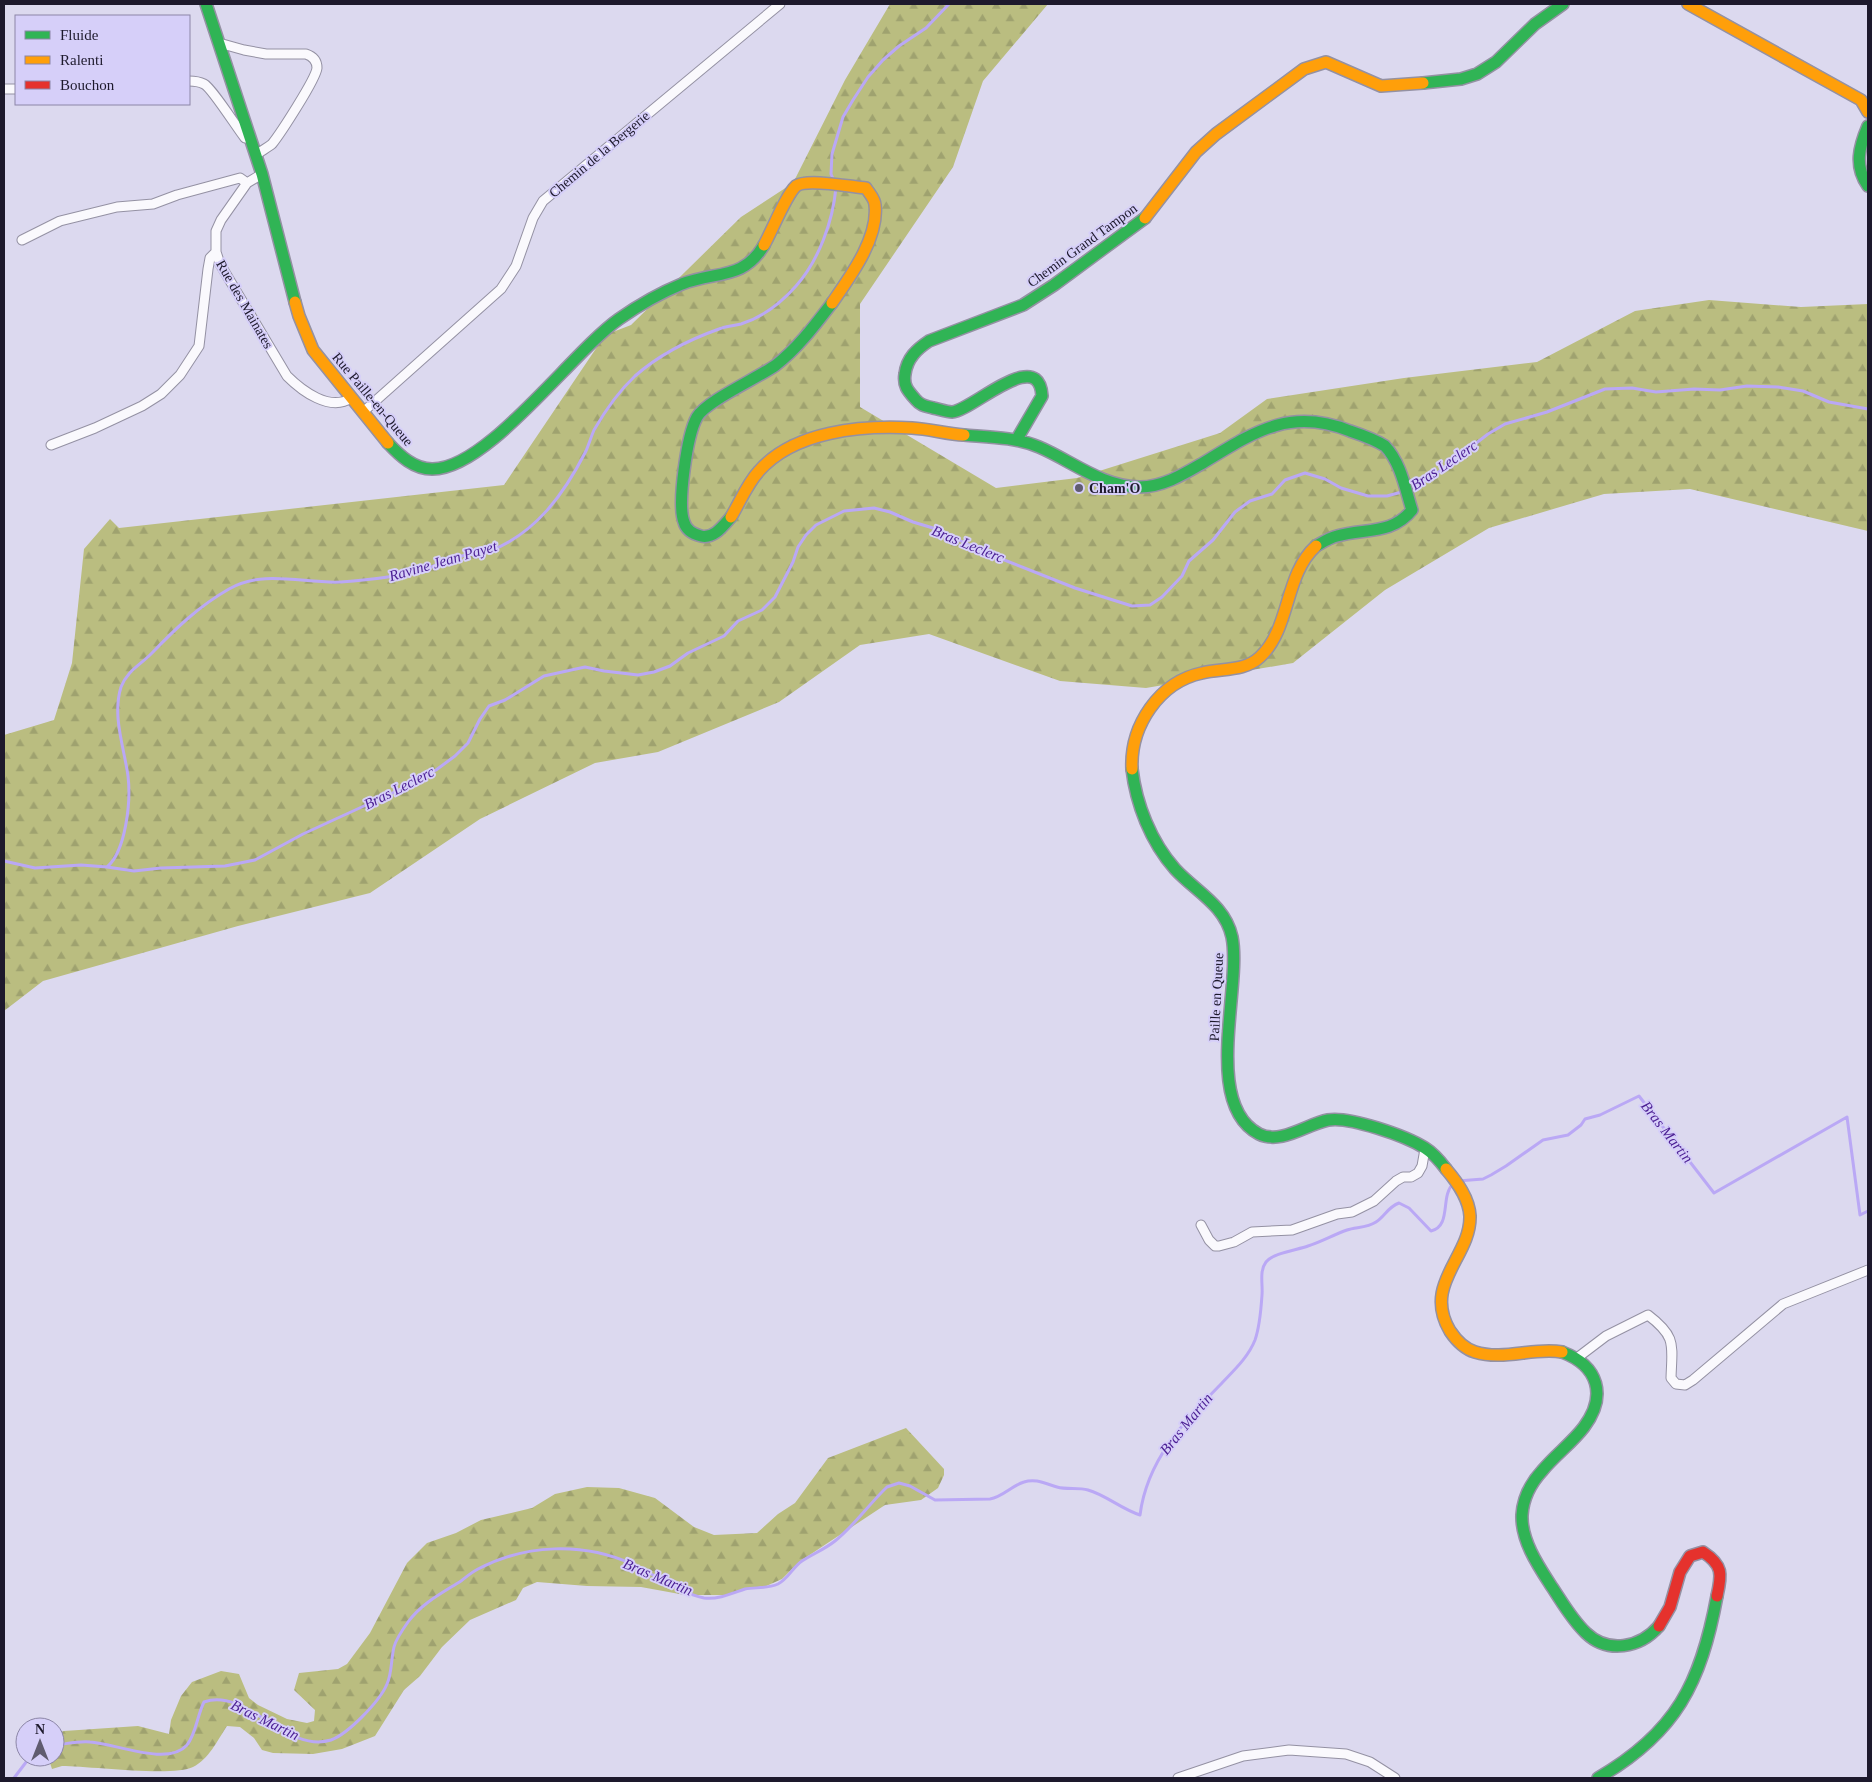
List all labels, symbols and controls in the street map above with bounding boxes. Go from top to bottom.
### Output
legend [15,15,190,105]
text: Fluide [60,27,99,43]
text: Ralenti [60,52,103,68]
text: Bouchon [60,77,115,93]
street label: Chemin de la Bergerie [546,108,652,201]
street label: Chemin Grand Tampon [1025,201,1140,290]
street label: Rue des Mainates [213,257,276,351]
street label: Rue Paille-en-Queue [329,350,416,449]
water label: Bras Leclerc [1408,437,1480,493]
place label: Cham'O [1089,481,1140,496]
marker: Cham'O [1073,482,1085,494]
water label: Bras Leclerc [930,522,1007,566]
water label: Ravine Jean Payet [386,538,500,584]
water label: Bras Leclerc [361,763,437,812]
street label: Paille en Queue [1207,952,1226,1042]
water label: Bras Martin [1638,1098,1696,1166]
water label: Bras Martin [1157,1390,1215,1458]
water label: Bras Martin [621,1555,695,1599]
water label: Bras Martin [228,1697,302,1743]
north arrow [15,1717,65,1767]
text: N [35,1722,45,1737]

